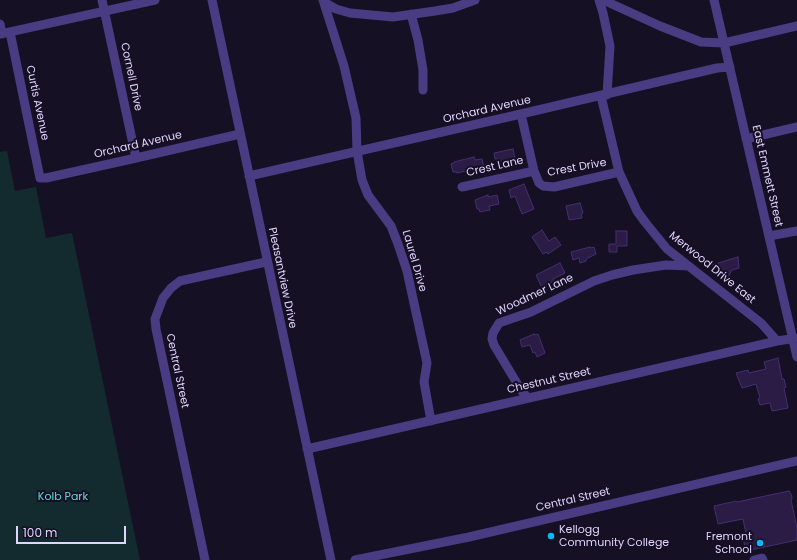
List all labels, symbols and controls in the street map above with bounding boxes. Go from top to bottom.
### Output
street label: Cornell Drive [117,42,145,112]
street label: Curtis Avenue [23,64,51,142]
street label: Orchard Avenue [442,93,532,127]
street label: East Emmett Street [749,124,785,228]
street label: Orchard Avenue [93,128,183,162]
street label: Crest Lane [465,154,525,180]
street label: Crest Drive [546,156,608,180]
street label: Pleasantview Drive [265,226,299,330]
street label: Laurel Drive [399,229,429,293]
street label: Merwood Drive East [666,229,758,307]
street label: Woodmer Lane [494,271,576,319]
street label: Central Street [163,333,191,409]
street label: Chestnut Street [506,365,592,397]
street label: Central Street [535,485,611,515]
park label: Kolb Park [38,490,88,504]
scale bar [18,518,128,544]
place label: Kellogg Community College [559,523,669,549]
text: 100 m [23,524,57,541]
place label: Fremont School [706,530,752,556]
marker: Kellogg Community College [546,531,556,541]
marker: Fremont School [755,538,765,548]

